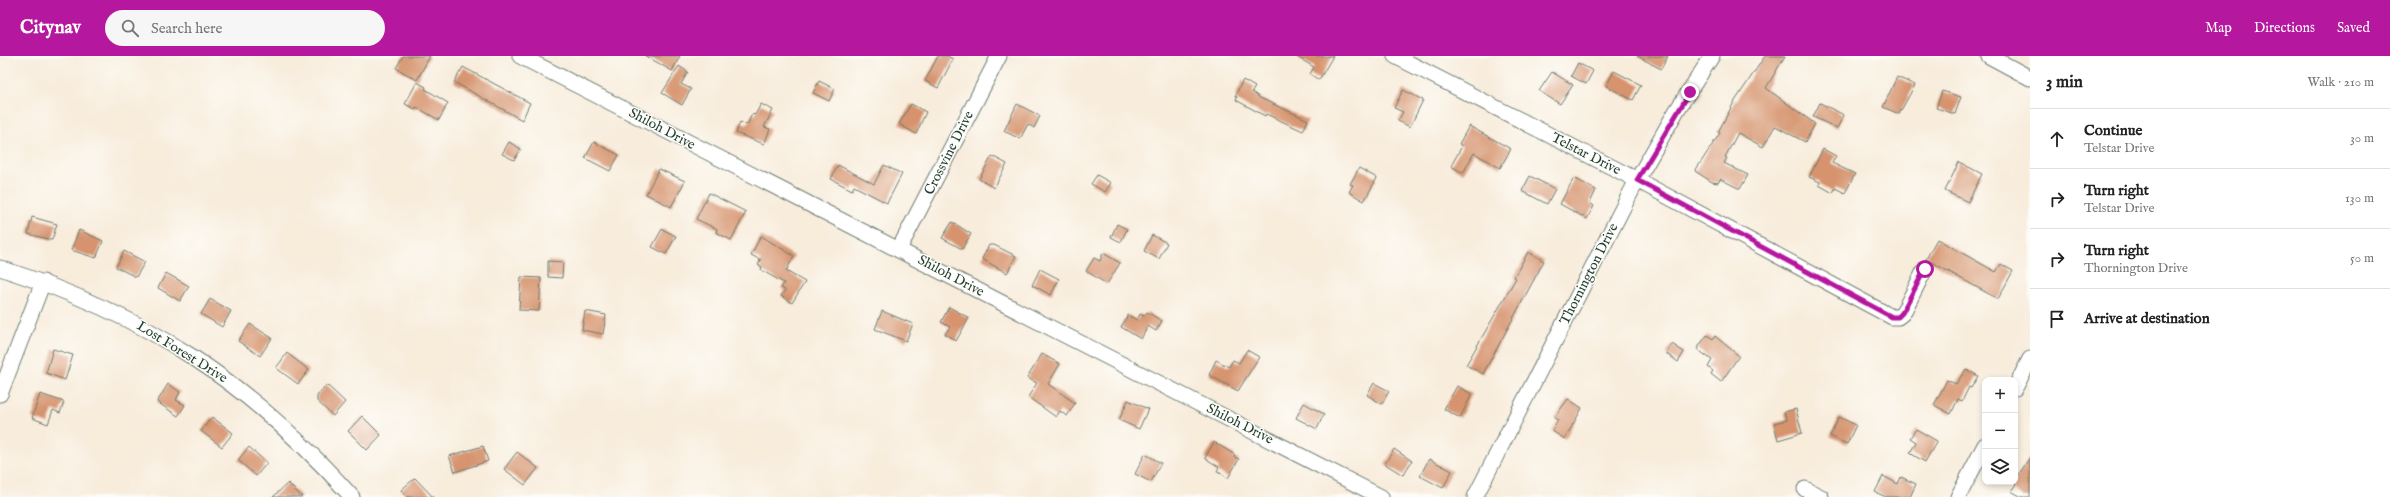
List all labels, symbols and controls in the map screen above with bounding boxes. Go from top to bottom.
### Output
search box [105,10,385,46]
text: Citynav [20,16,81,40]
icon: search [119,17,141,39]
text: Search here [151,19,222,38]
text: Map [2205,19,2232,37]
text: Directions [2254,19,2315,37]
text: Saved [2337,19,2370,37]
text: 3 min [2046,72,2083,93]
text: Walk · 210 m [2308,74,2374,91]
route end [1681,83,1699,101]
street label: Shiloh Drive [626,104,699,154]
street label: Crossvine Drive [920,107,978,198]
text: Continue [2084,121,2142,140]
icon: ahead [2046,128,2068,150]
street label: Telstar Drive [1548,129,1624,179]
text: 30 m [2350,130,2374,147]
text: Telstar Drive [2084,140,2154,157]
text: Turn right [2084,181,2149,200]
icon: right [2046,188,2068,210]
text: 130 m [2345,190,2374,207]
text: Telstar Drive [2084,200,2154,217]
street label: Thornington Drive [1556,220,1623,328]
text: Turn right [2084,241,2149,260]
icon: right [2046,248,2068,270]
text: 50 m [2350,250,2374,267]
street label: Shiloh Drive [915,251,988,301]
route start [1916,260,1934,278]
text: Thornington Drive [2084,260,2188,277]
icon: arrive [2046,308,2068,330]
text: Arrive at destination [2084,309,2210,328]
street label: Lost Forest Drive [133,317,231,387]
map controls [1982,377,2018,485]
button: + [1982,377,2018,413]
street label: Shiloh Drive [1204,399,1277,449]
button: − [1982,413,2018,449]
button: layers [1982,449,2018,485]

